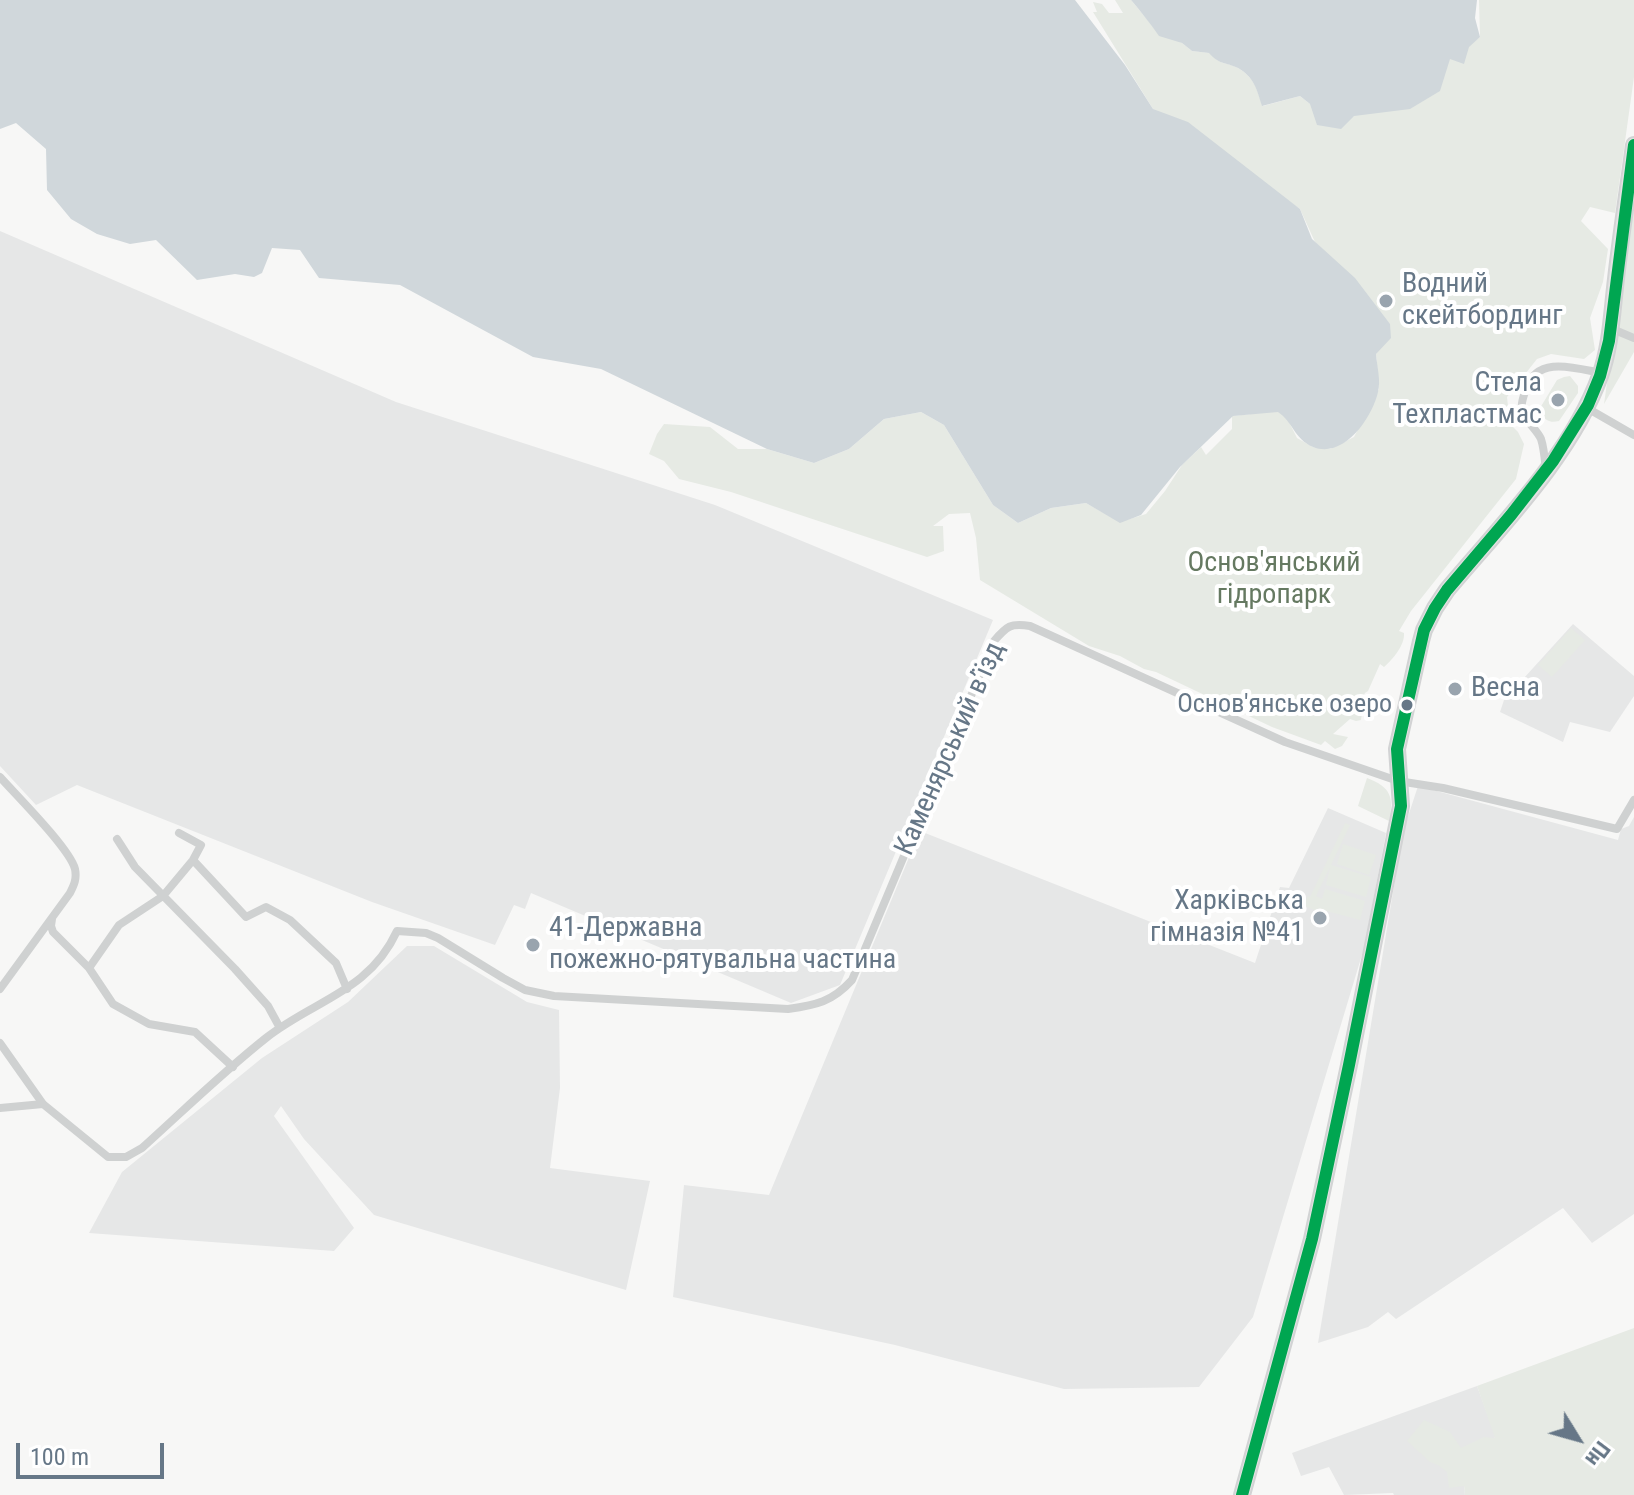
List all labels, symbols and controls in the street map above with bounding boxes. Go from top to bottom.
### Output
place label: Водний скейтбординг [1402,268,1563,334]
marker: Водний скейтбординг [1377,292,1395,310]
place label: Стела Техпластмас [1392,367,1542,433]
marker: Стела Техпластмас [1549,391,1567,409]
park label: Основ'янський гідропарк [1188,547,1360,613]
street label: Каменярський в’їзд [889,637,1013,861]
place label: Весна [1471,672,1540,706]
marker: Весна [1446,680,1464,698]
place label: Основ'янське озеро [1177,689,1392,721]
marker: Основ'янське озеро [1399,697,1415,713]
place label: Харківська гімназія №41 [1150,885,1304,951]
marker: Харківська гімназія №41 [1311,909,1329,927]
place label: 41-Державна пожежно-рятувальна частина [549,912,896,978]
marker: 41-Державна пожежно-рятувальна частина [524,936,542,954]
north arrow [1538,1399,1618,1479]
scale bar [20,1427,168,1477]
text: Пн [1580,1436,1615,1471]
text: 100 m [30,1443,89,1471]

